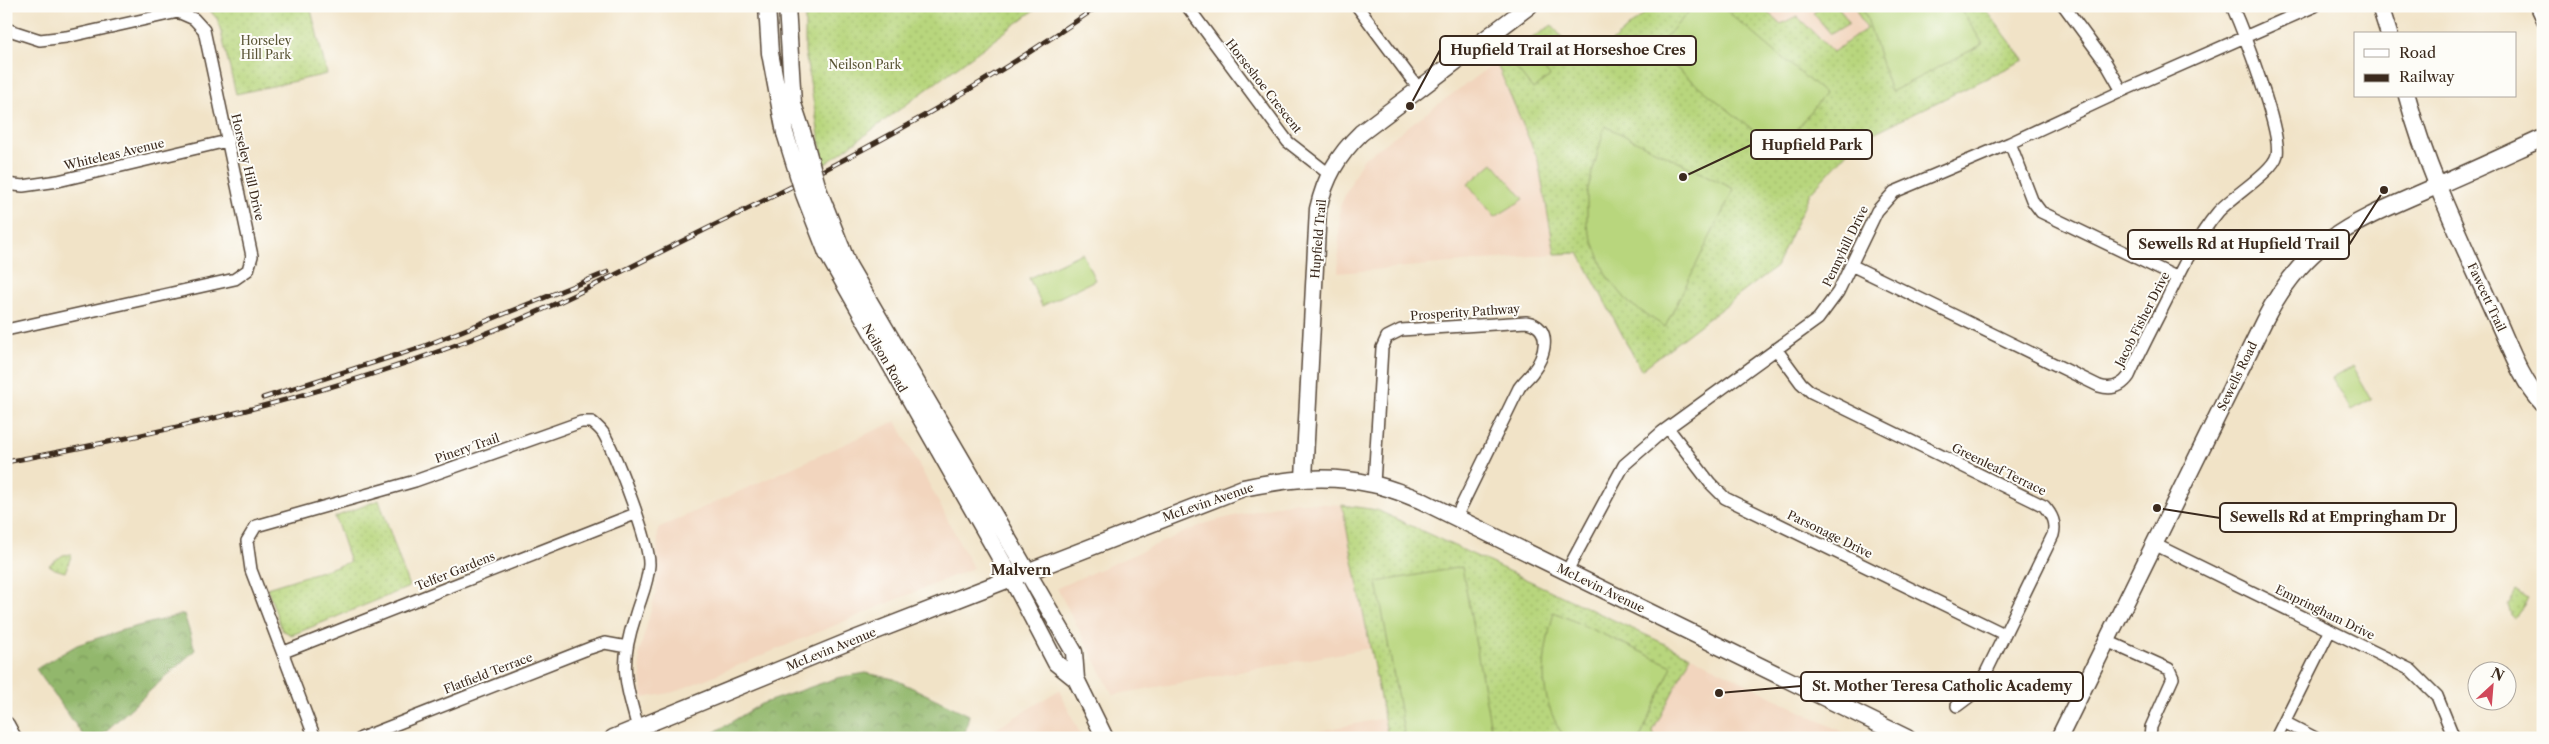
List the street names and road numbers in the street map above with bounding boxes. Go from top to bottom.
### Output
street label: Horseshoe Crescent [1223,36,1306,137]
street label: Horseley Hill Drive [228,112,268,222]
street label: Whiteleas Avenue [61,135,166,173]
street label: Hupfield Trail [1307,198,1329,279]
street label: Pennyhill Drive [1819,203,1871,289]
street label: Fawcett Trail [2465,260,2510,334]
street label: Jacob Fisher Drive [2111,269,2173,371]
street label: Prosperity Pathway [1410,301,1521,323]
street label: Neilson Road [859,321,911,395]
street label: Sewells Road [2214,338,2261,413]
street label: Pinery Trail [433,430,501,466]
street label: Greenleaf Terrace [1949,440,2049,498]
street label: McLevin Avenue [1160,479,1256,525]
street label: Parsonage Drive [1785,507,1875,561]
street label: Telfer Gardens [413,548,497,594]
street label: McLevin Avenue [1555,560,1647,616]
street label: Empringham Drive [2273,581,2377,643]
street label: McLevin Avenue [784,624,878,674]
street label: Flatfield Terrace [441,649,535,697]

